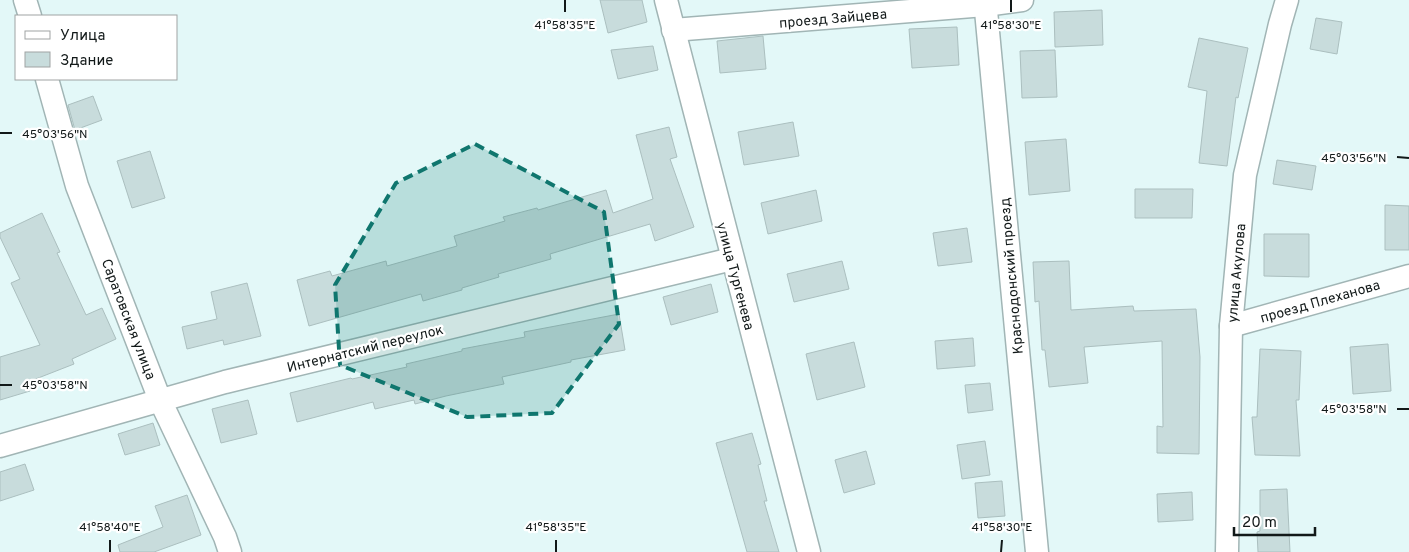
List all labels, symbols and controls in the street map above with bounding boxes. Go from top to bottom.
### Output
street label: проезд Зайцева [779,6,888,33]
legend [15,15,178,80]
text: 41°58'35"E [535,18,595,34]
text: 41°58'30"E [980,18,1042,34]
text: Улица [60,27,105,46]
text: Здание [60,52,113,71]
text: 45°03'56"N [22,127,88,143]
text: 45°03'56"N [1321,151,1387,167]
street label: Краснодонский проезд [997,197,1028,355]
street label: улица Тургенева [712,221,757,332]
street label: улица Акулова [1225,223,1250,323]
street label: Саратовская улица [97,257,158,382]
street label: проезд Плеханова [1259,277,1382,328]
street label: Интернатский переулок [285,322,445,377]
text: 45°03'58"N [22,378,88,394]
text: 45°03'58"N [1321,402,1387,418]
scale bar [1234,504,1315,536]
text: 20 m [1242,514,1277,533]
text: 41°58'40"E [79,520,141,536]
text: 41°58'35"E [526,520,586,536]
text: 41°58'30"E [971,520,1033,536]

